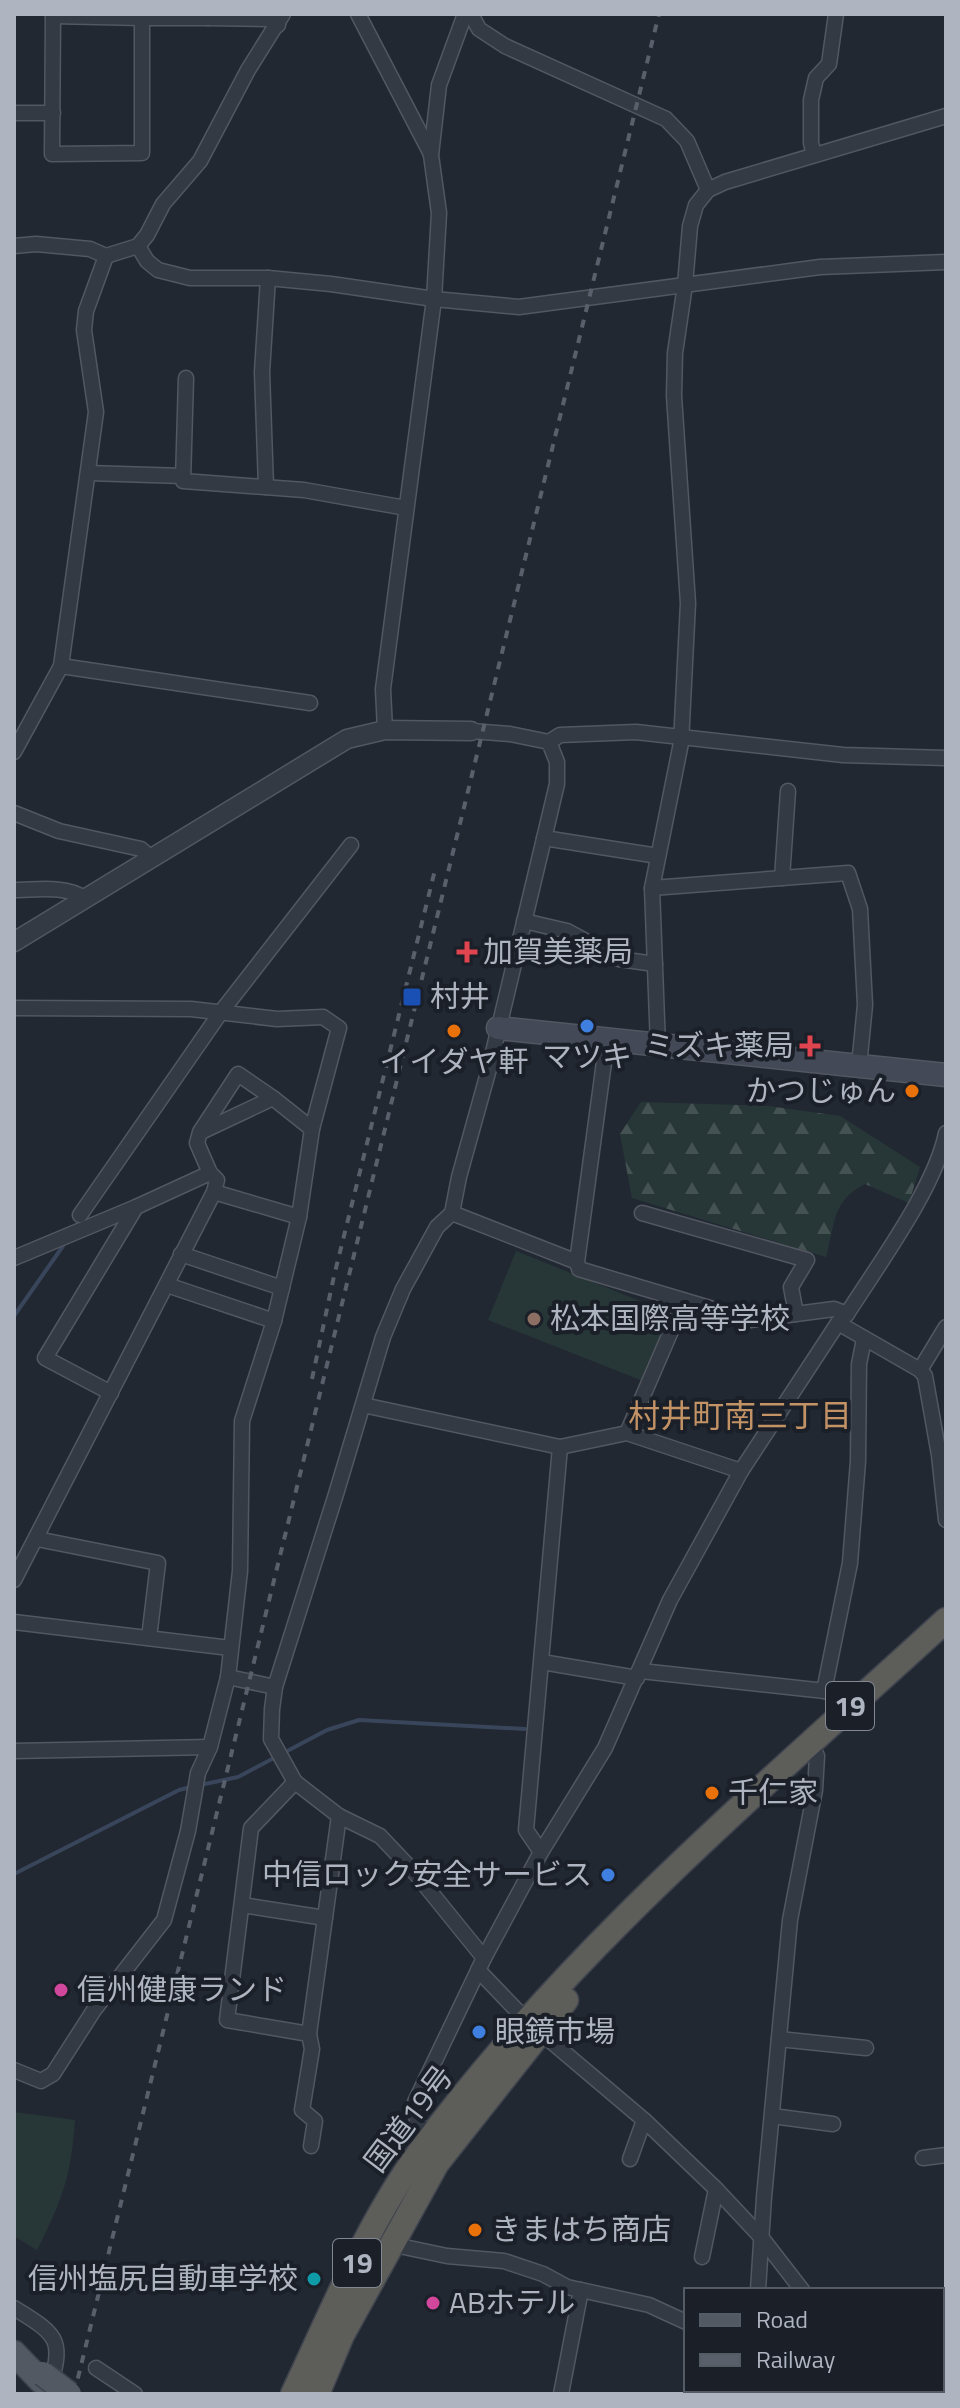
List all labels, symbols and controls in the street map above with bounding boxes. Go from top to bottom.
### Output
place label: 加賀美薬局 [483,928,633,974]
marker: 加賀美薬局 [458,943,476,961]
place label: 村井 [430,973,490,1019]
marker: 村井 [401,986,423,1008]
marker: マツキ [578,1017,596,1035]
marker: イイダヤ軒 [445,1022,463,1040]
place label: ミズキ薬局 [644,1022,794,1068]
place label: マツキ [542,1033,632,1079]
marker: ミズキ薬局 [801,1037,819,1055]
place label: イイダヤ軒 [380,1038,528,1084]
place label: かつじゅん [746,1067,896,1113]
marker: かつじゅん [903,1082,921,1100]
place label: 松本国際高等学校 [550,1295,790,1341]
marker: 松本国際高等学校 [525,1310,543,1328]
district label: 村井町南三丁目 [628,1391,852,1439]
road number: 19 [826,1682,874,1730]
place label: 千仁家 [728,1769,818,1815]
marker: 千仁家 [703,1784,721,1802]
place label: 中信ロック安全サービス [262,1851,592,1897]
marker: 中信ロック安全サービス [599,1866,617,1884]
place label: 信州健康ランド [77,1966,287,2012]
marker: 信州健康ランド [52,1981,70,1999]
place label: 眼鏡市場 [495,2008,615,2054]
marker: 眼鏡市場 [470,2023,488,2041]
street label: 国道19号 [353,2055,464,2182]
place label: きまはち商店 [491,2206,671,2252]
marker: きまはち商店 [466,2221,484,2239]
road number: 19 [333,2239,381,2287]
place label: 信州塩尻自動車学校 [28,2255,298,2301]
marker: 信州塩尻自動車学校 [305,2270,323,2288]
place label: ABホテル [449,2279,575,2325]
legend [684,2288,944,2392]
marker: ABホテル [424,2294,442,2312]
text: Road [756,2301,808,2337]
text: Railway [756,2341,836,2377]

